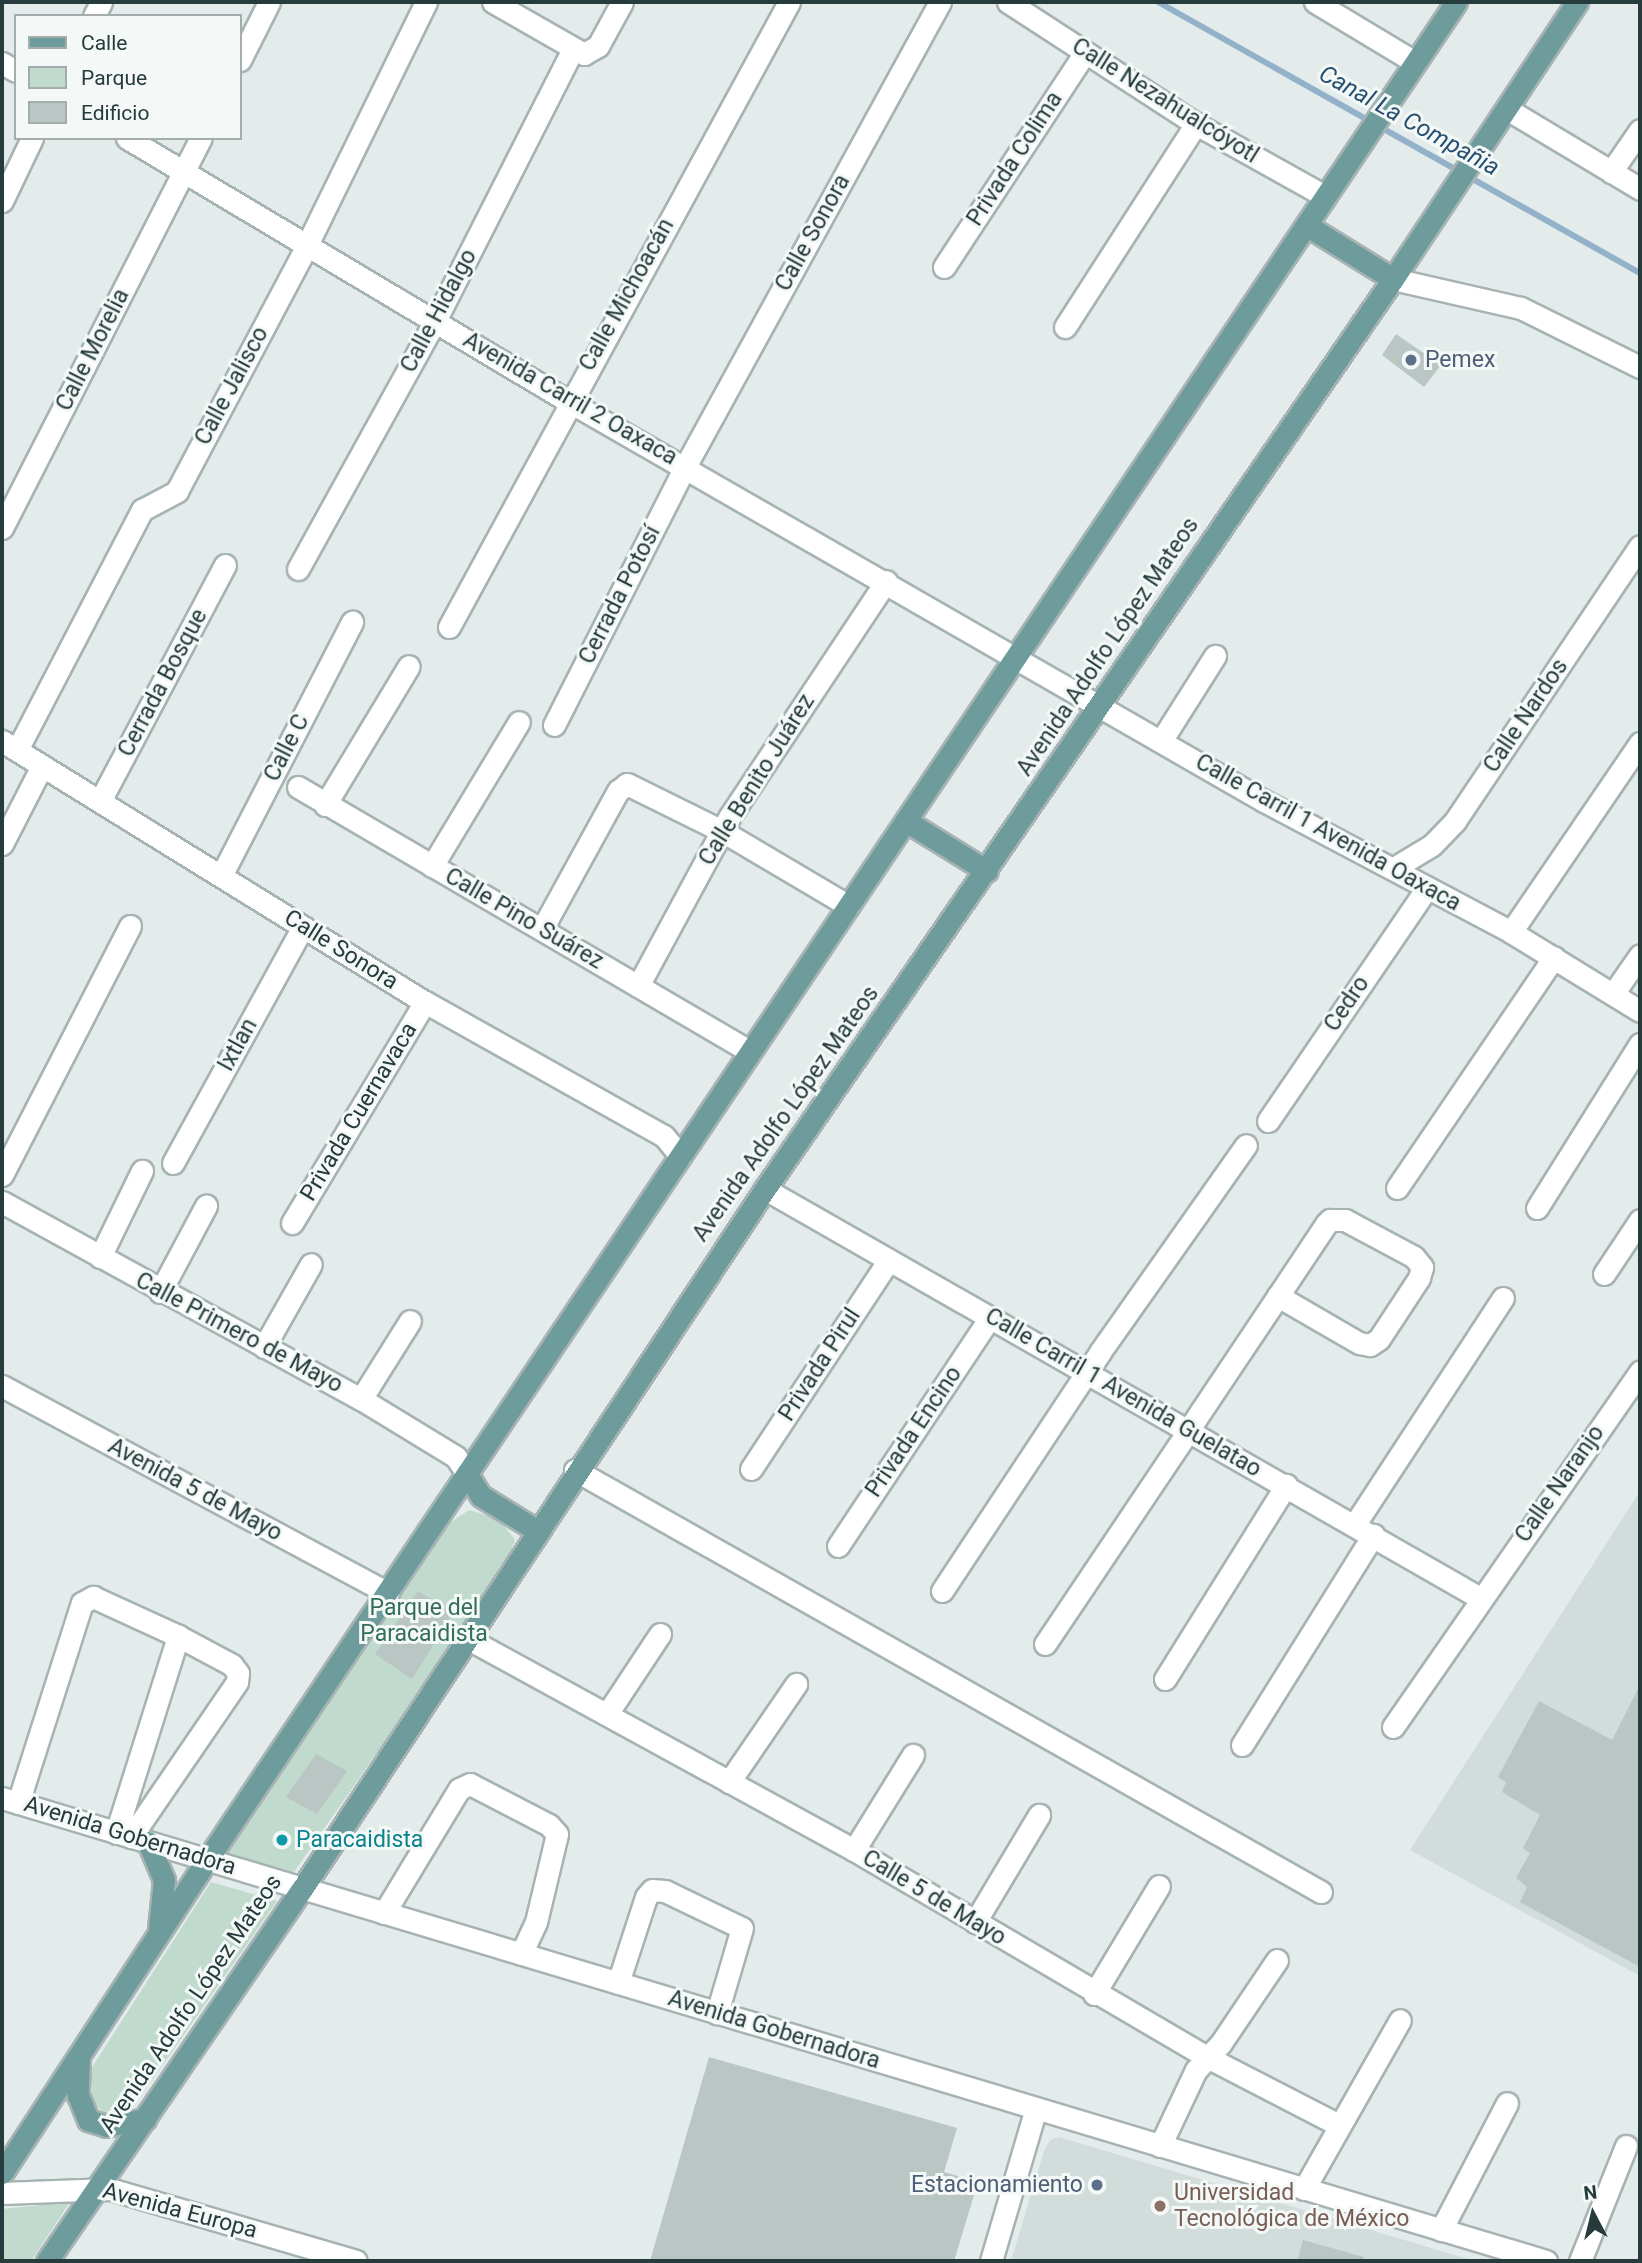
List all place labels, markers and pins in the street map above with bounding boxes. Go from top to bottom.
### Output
place label: Pemex [1425,346,1495,374]
marker: Pemex [1403,352,1419,368]
place label: Paracaidista [296,1826,423,1854]
marker: Paracaidista [274,1832,290,1848]
place label: Estacionamiento [911,2171,1083,2199]
marker: Estacionamiento [1089,2177,1105,2193]
place label: Universidad Tecnológica de México [1174,2179,1409,2233]
marker: Universidad Tecnológica de México [1152,2198,1168,2214]

